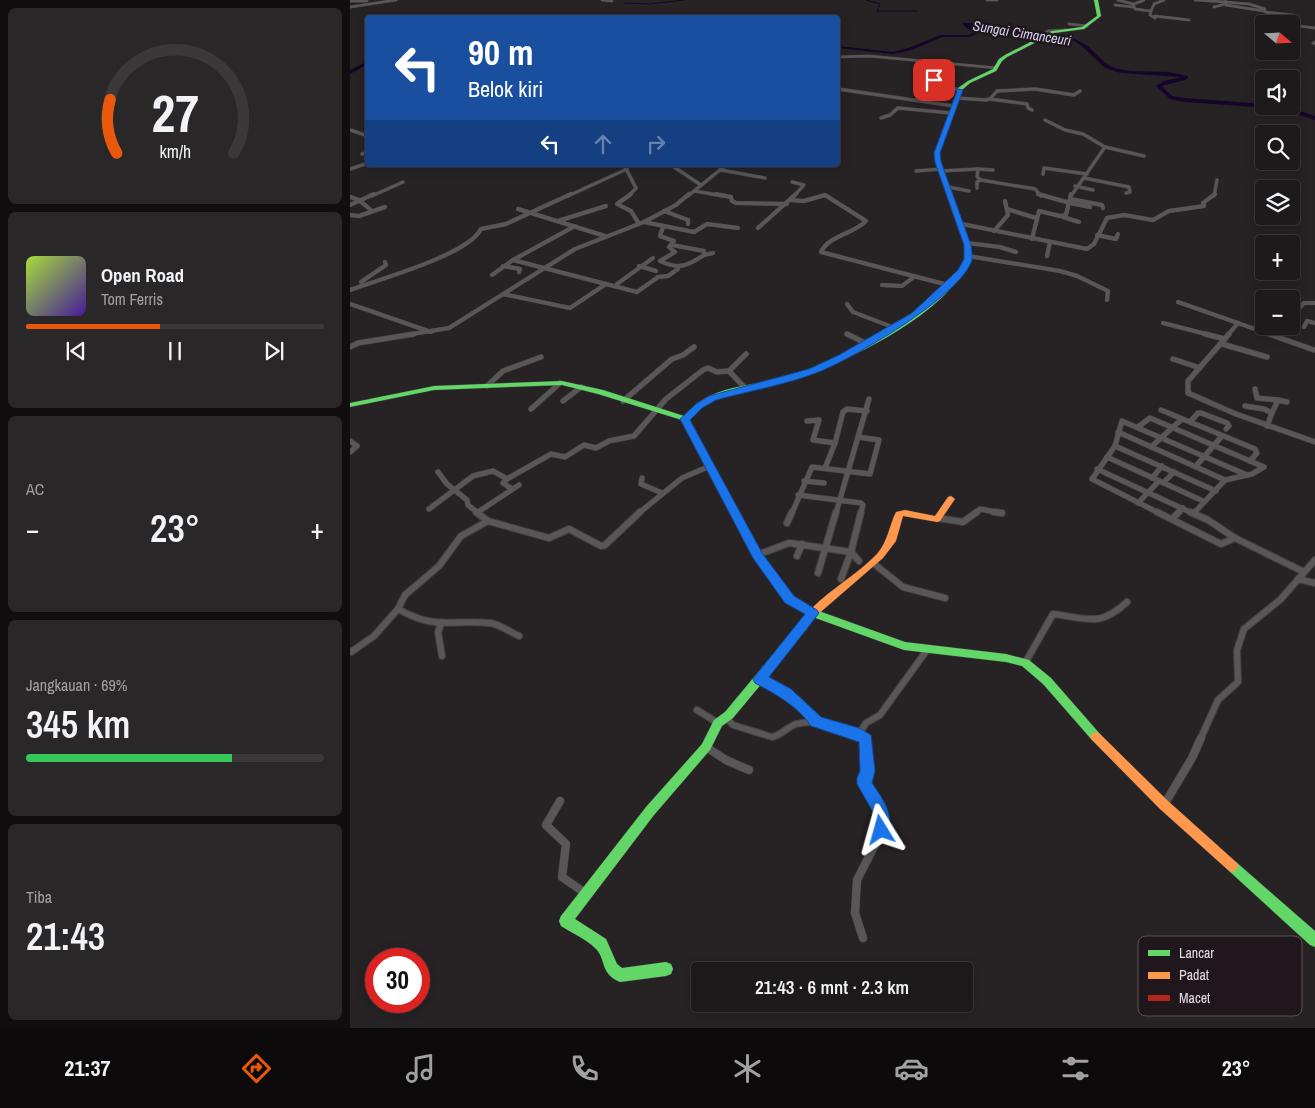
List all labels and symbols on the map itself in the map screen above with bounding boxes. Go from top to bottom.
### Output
north arrow [1255,15,1300,60]
water label: Sungai Cimanceuri [972,16,1073,50]
pin [913,59,955,101]
position arrow [854,803,906,855]
legend [1138,936,1302,1016]
text: Lancar [1179,944,1214,962]
speed limit sign: 30 [365,948,430,1013]
text: Padat [1179,966,1209,984]
text: Macet [1179,989,1210,1007]

